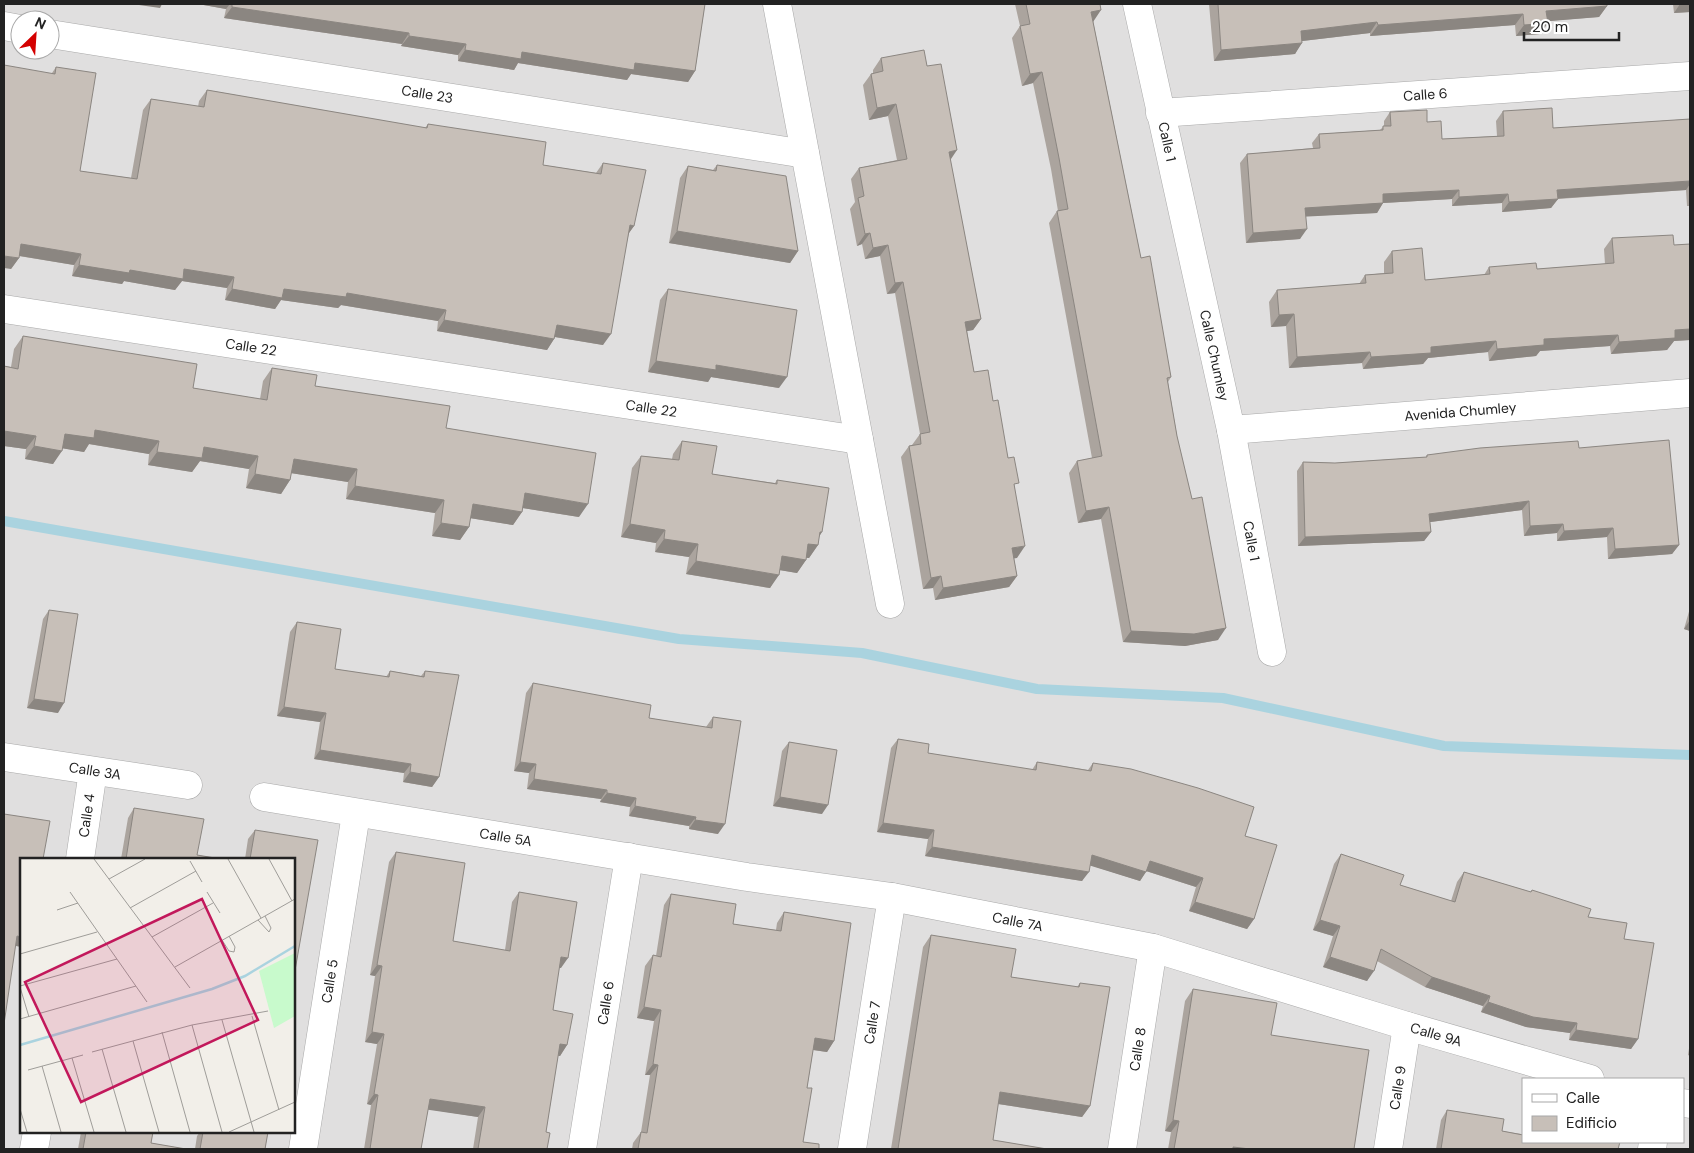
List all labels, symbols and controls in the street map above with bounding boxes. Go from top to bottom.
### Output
north arrow [10,10,60,60]
scale bar [1524,10,1619,42]
text: N [32,13,49,34]
text: 20 m [1532,17,1568,37]
street label: Calle 23 [400,81,454,107]
street label: Calle 6 [1403,84,1448,105]
street label: Calle 1 [1154,120,1180,163]
street label: Calle Chumley [1196,308,1233,403]
street label: Calle 22 [224,334,278,360]
street label: Calle 22 [624,395,678,421]
street label: Avenida Chumley [1404,398,1517,425]
street label: Calle 1 [1239,520,1264,562]
street label: Calle 3A [68,758,122,784]
street label: Calle 4 [74,792,99,839]
street label: Calle 5A [478,824,533,850]
inset map [20,858,295,1133]
street label: Calle 7A [991,908,1045,935]
street label: Calle 5 [317,958,342,1004]
street label: Calle 6 [593,980,618,1026]
street label: Calle 7 [860,1000,884,1045]
street label: Calle 9A [1408,1018,1464,1050]
street label: Calle 8 [1125,1026,1150,1072]
street label: Calle 9 [1385,1064,1410,1111]
legend [1522,1078,1684,1143]
text: Calle [1566,1088,1600,1108]
text: Edificio [1566,1113,1617,1133]

